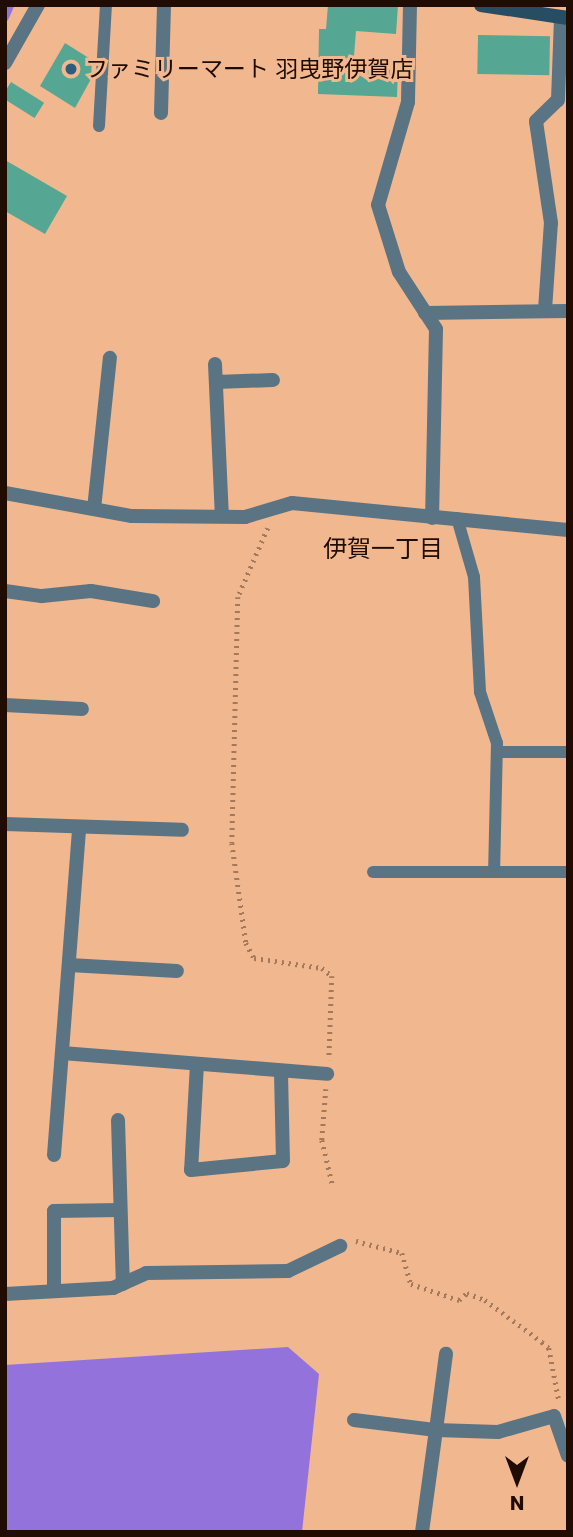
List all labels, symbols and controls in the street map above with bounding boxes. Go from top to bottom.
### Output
place label: ファミリーマート 羽曳野伊賀店 [85,55,413,83]
marker: ファミリーマート 羽曳野伊賀店 [63,61,79,77]
district label: 伊賀一丁目 [323,535,443,563]
north arrow [482,1446,552,1516]
text: N [510,1489,524,1516]

